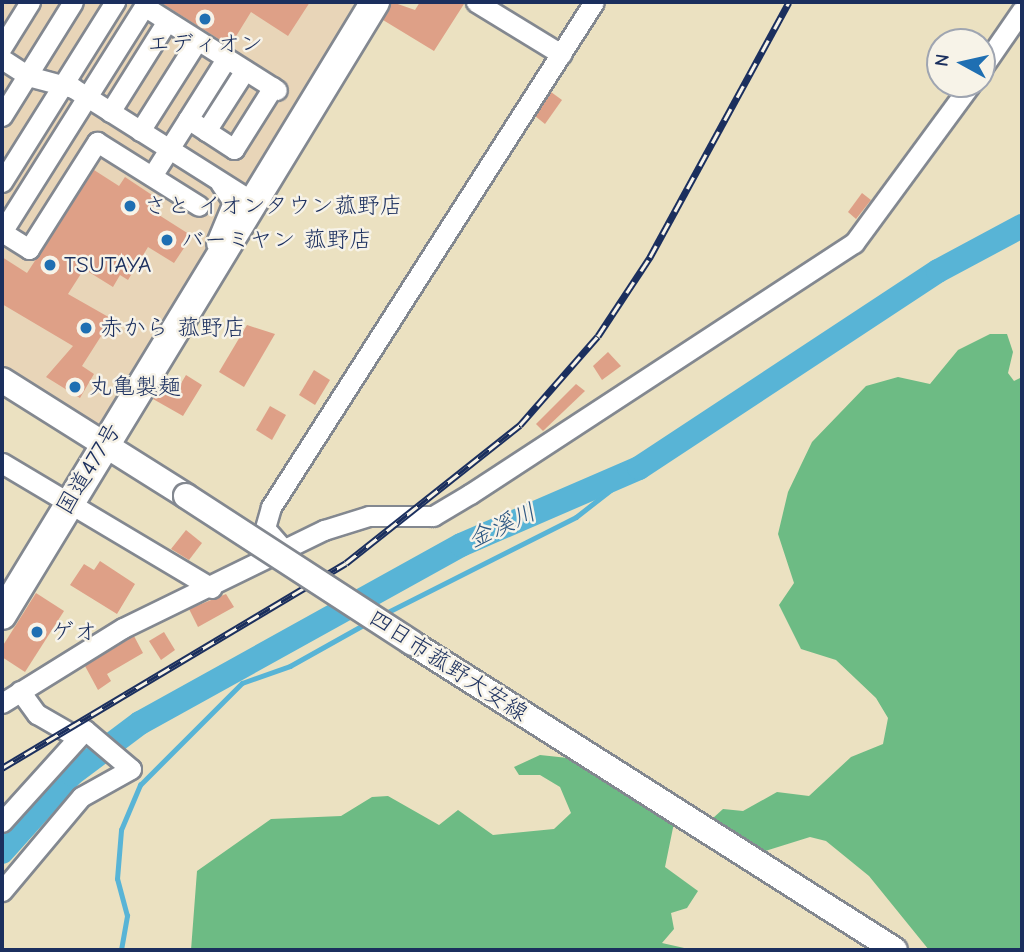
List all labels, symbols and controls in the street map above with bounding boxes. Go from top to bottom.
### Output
marker: エディオン [197,11,213,27]
north arrow [926,28,996,98]
place label: エディオン [148,30,262,58]
text: N [930,53,954,68]
place label: さと イオンタウン菰野店 [144,192,405,220]
marker: さと イオンタウン菰野店 [122,198,138,214]
place label: バーミヤン 菰野店 [181,226,373,254]
marker: バーミヤン 菰野店 [159,232,175,248]
place label: TSUTAYA [64,251,151,279]
marker: TSUTAYA [42,257,58,273]
place label: 赤から 菰野店 [100,314,246,342]
marker: 赤から 菰野店 [78,320,94,336]
place label: 丸亀製麺 [89,373,181,401]
marker: 丸亀製麺 [67,379,83,395]
street label: 国道477号 [51,418,127,520]
water label: 金溪川 [463,498,541,554]
street label: 四日市菰野大安線 [363,604,533,728]
place label: ゲオ [51,618,97,646]
marker: ゲオ [29,624,45,640]

